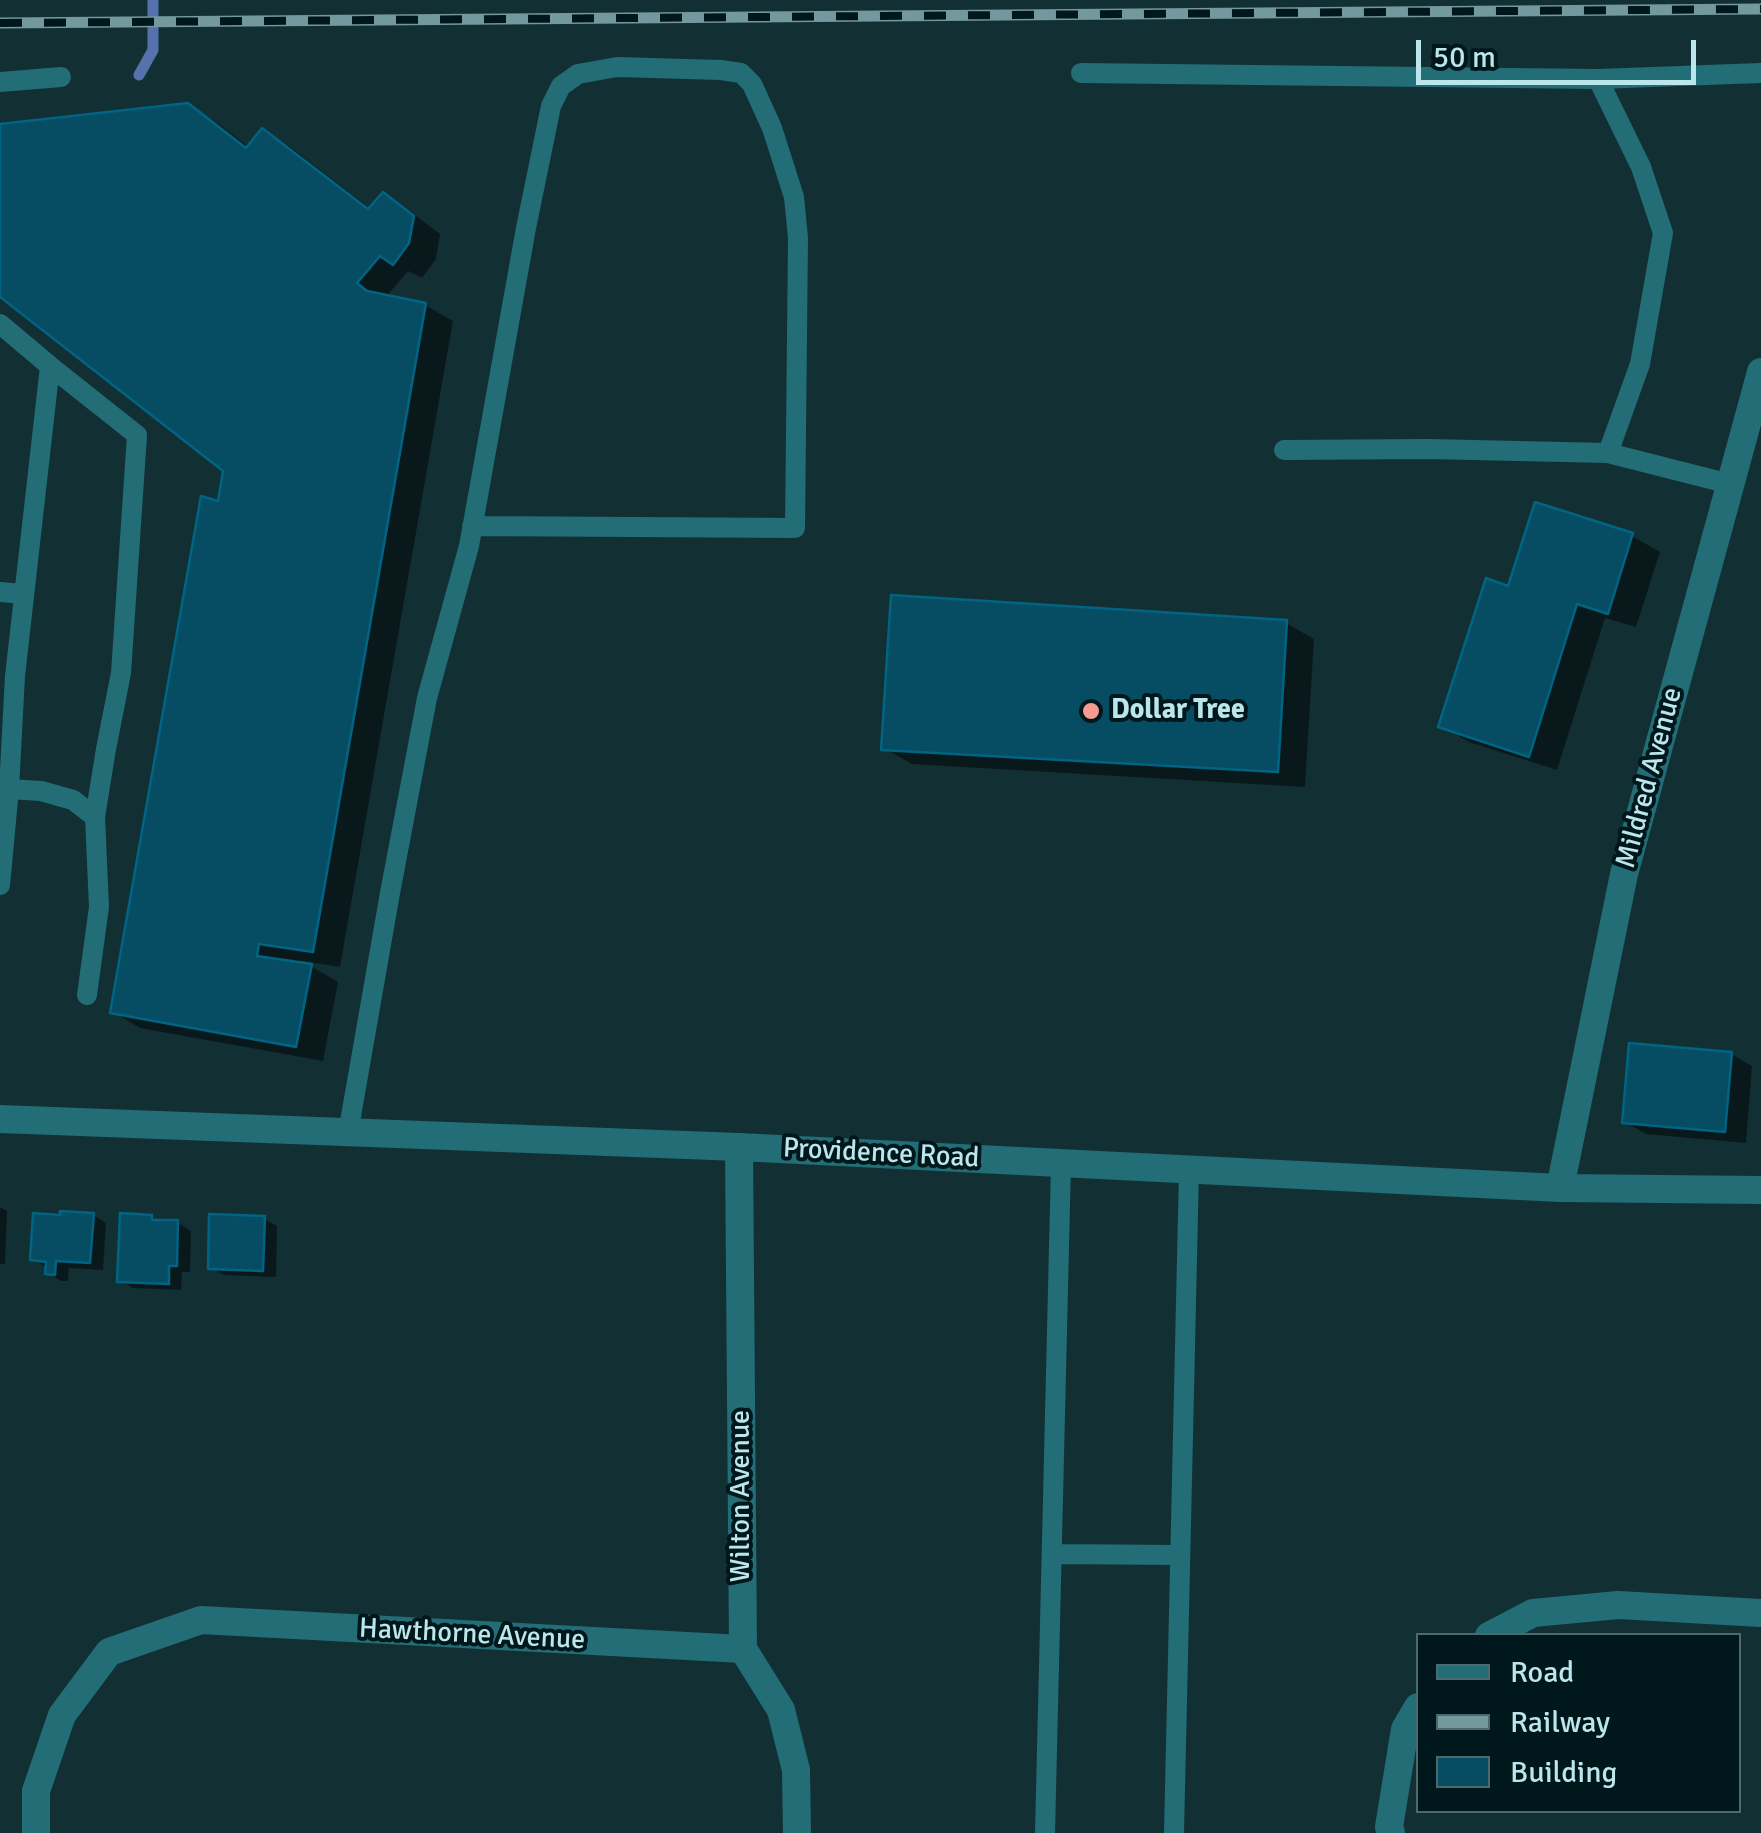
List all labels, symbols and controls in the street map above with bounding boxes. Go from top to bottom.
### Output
scale bar [1421,20,1701,82]
text: 50 m [1433,39,1496,76]
street label: Mildred Avenue [1610,684,1690,872]
place label: Dollar Tree [1111,694,1245,728]
marker: Dollar Tree [1080,700,1102,722]
street label: Providence Road [782,1132,980,1176]
street label: Wilton Avenue [725,1410,759,1582]
street label: Hawthorne Avenue [358,1612,586,1658]
legend [1416,1633,1741,1813]
text: Road [1510,1654,1574,1691]
text: Railway [1510,1704,1610,1741]
text: Building [1510,1754,1617,1791]

